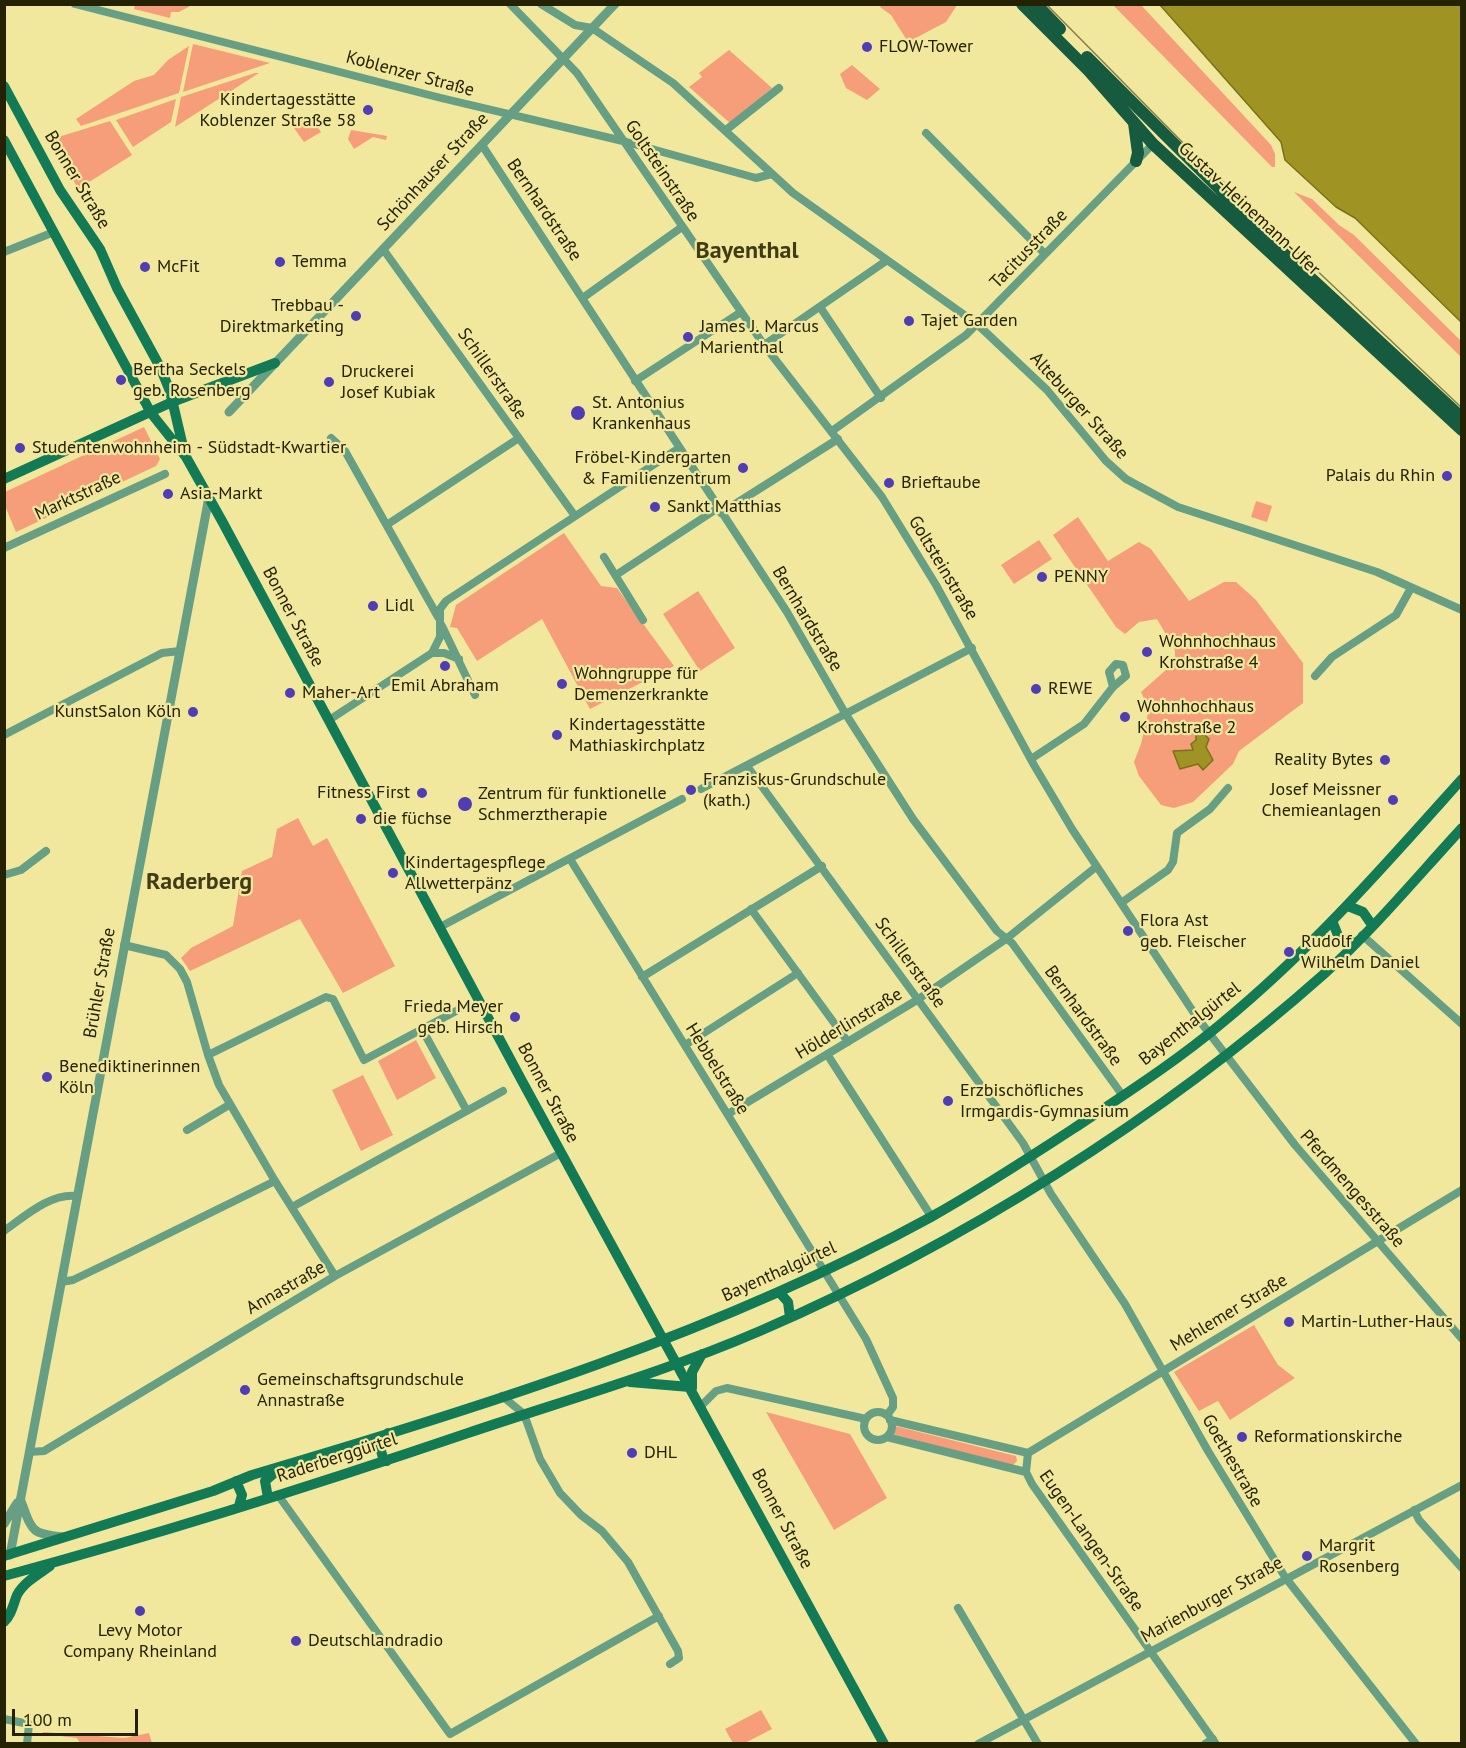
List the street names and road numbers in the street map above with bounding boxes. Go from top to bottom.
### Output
street label: Koblenzer Straße [343,46,477,102]
street label: Schönhauser Straße [373,108,493,236]
street label: Goltsteinstraße [620,116,704,226]
street label: Bonner Straße [39,127,115,233]
street label: Gustav-Heinemann-Ufer [1174,138,1324,280]
street label: Bernhardstraße [502,155,586,265]
street label: Tacitusstraße [986,205,1072,293]
street label: Schillerstraße [453,324,531,424]
street label: Alteburger Straße [1025,348,1133,464]
street label: Marktstraße [32,467,124,525]
street label: Goltsteinstraße [903,512,983,624]
street label: Bonner Straße [258,563,328,671]
street label: Bernhardstraße [767,563,847,675]
street label: Schillerstraße [870,914,950,1012]
street label: Brühler Straße [80,926,120,1040]
street label: Bernhardstraße [1039,962,1127,1070]
street label: Bayenthalgürtel [1135,978,1245,1070]
street label: Hölderlinstraße [792,984,906,1064]
street label: Hebbelstraße [680,1019,754,1119]
street label: Bonner Straße [513,1039,583,1147]
street label: Pferdmengesstraße [1295,1126,1409,1252]
street label: Bayenthalgürtel [718,1237,840,1307]
street label: Annastraße [243,1257,329,1319]
street label: Mehlemer Straße [1167,1270,1291,1356]
street label: Goethestraße [1197,1411,1267,1511]
street label: Raderberggürtel [274,1428,400,1488]
street label: Bonner Straße [747,1465,817,1573]
street label: Eugen-Langen-Straße [1034,1466,1148,1616]
street label: Marienburger Straße [1137,1552,1287,1648]

